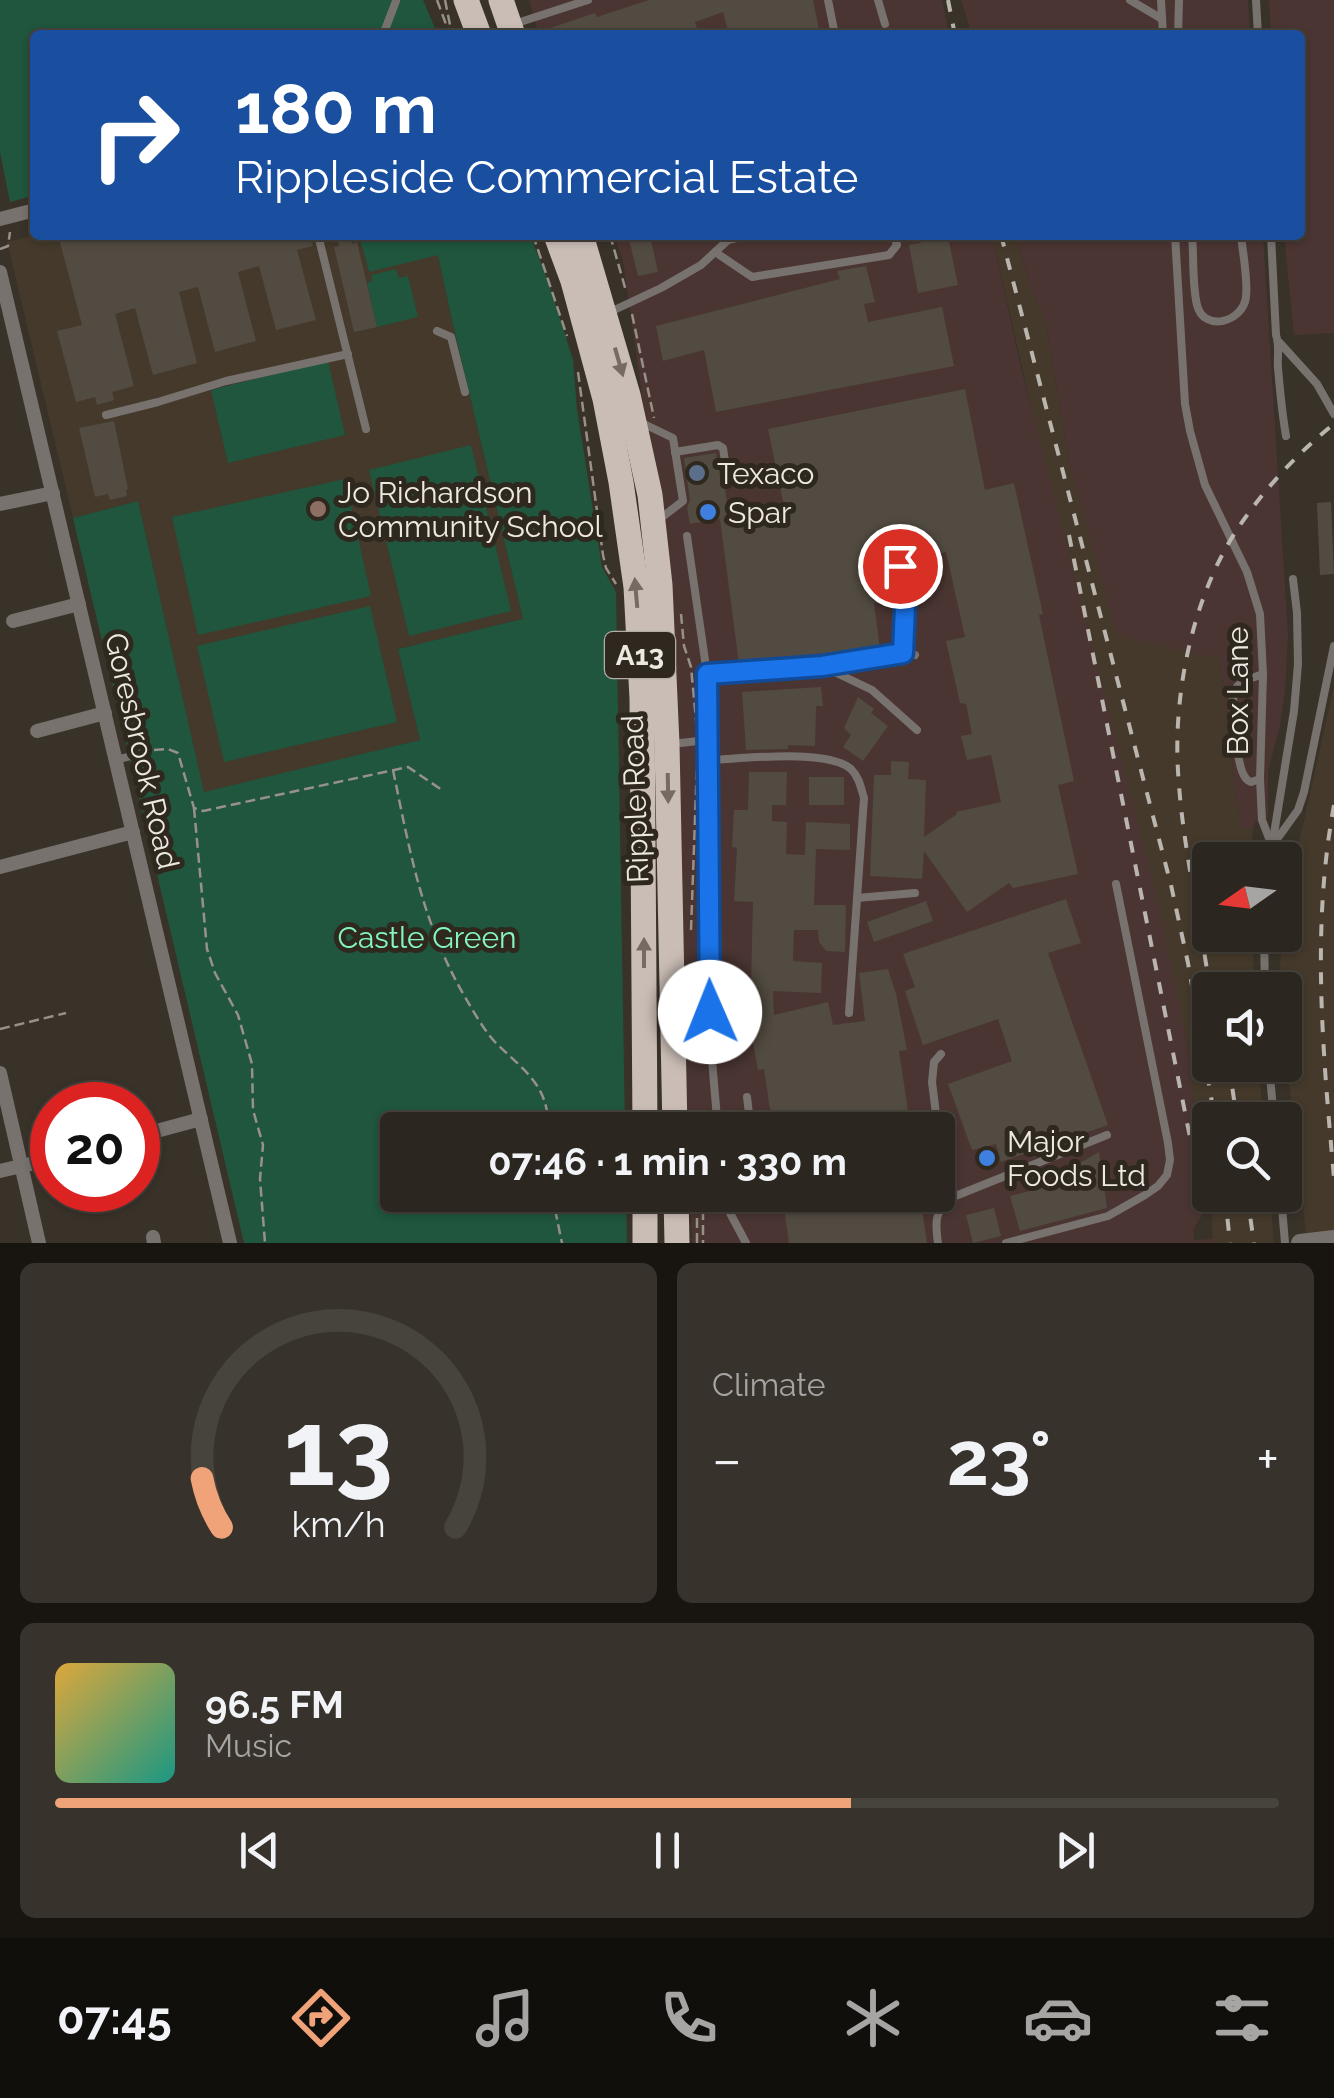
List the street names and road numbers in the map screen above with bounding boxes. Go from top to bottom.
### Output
street label: Box Lane [1220,627,1255,755]
street label: Goresbrook Road [98,630,186,872]
road number: A13 [605,632,675,678]
street label: Ripple Road [615,714,655,884]

